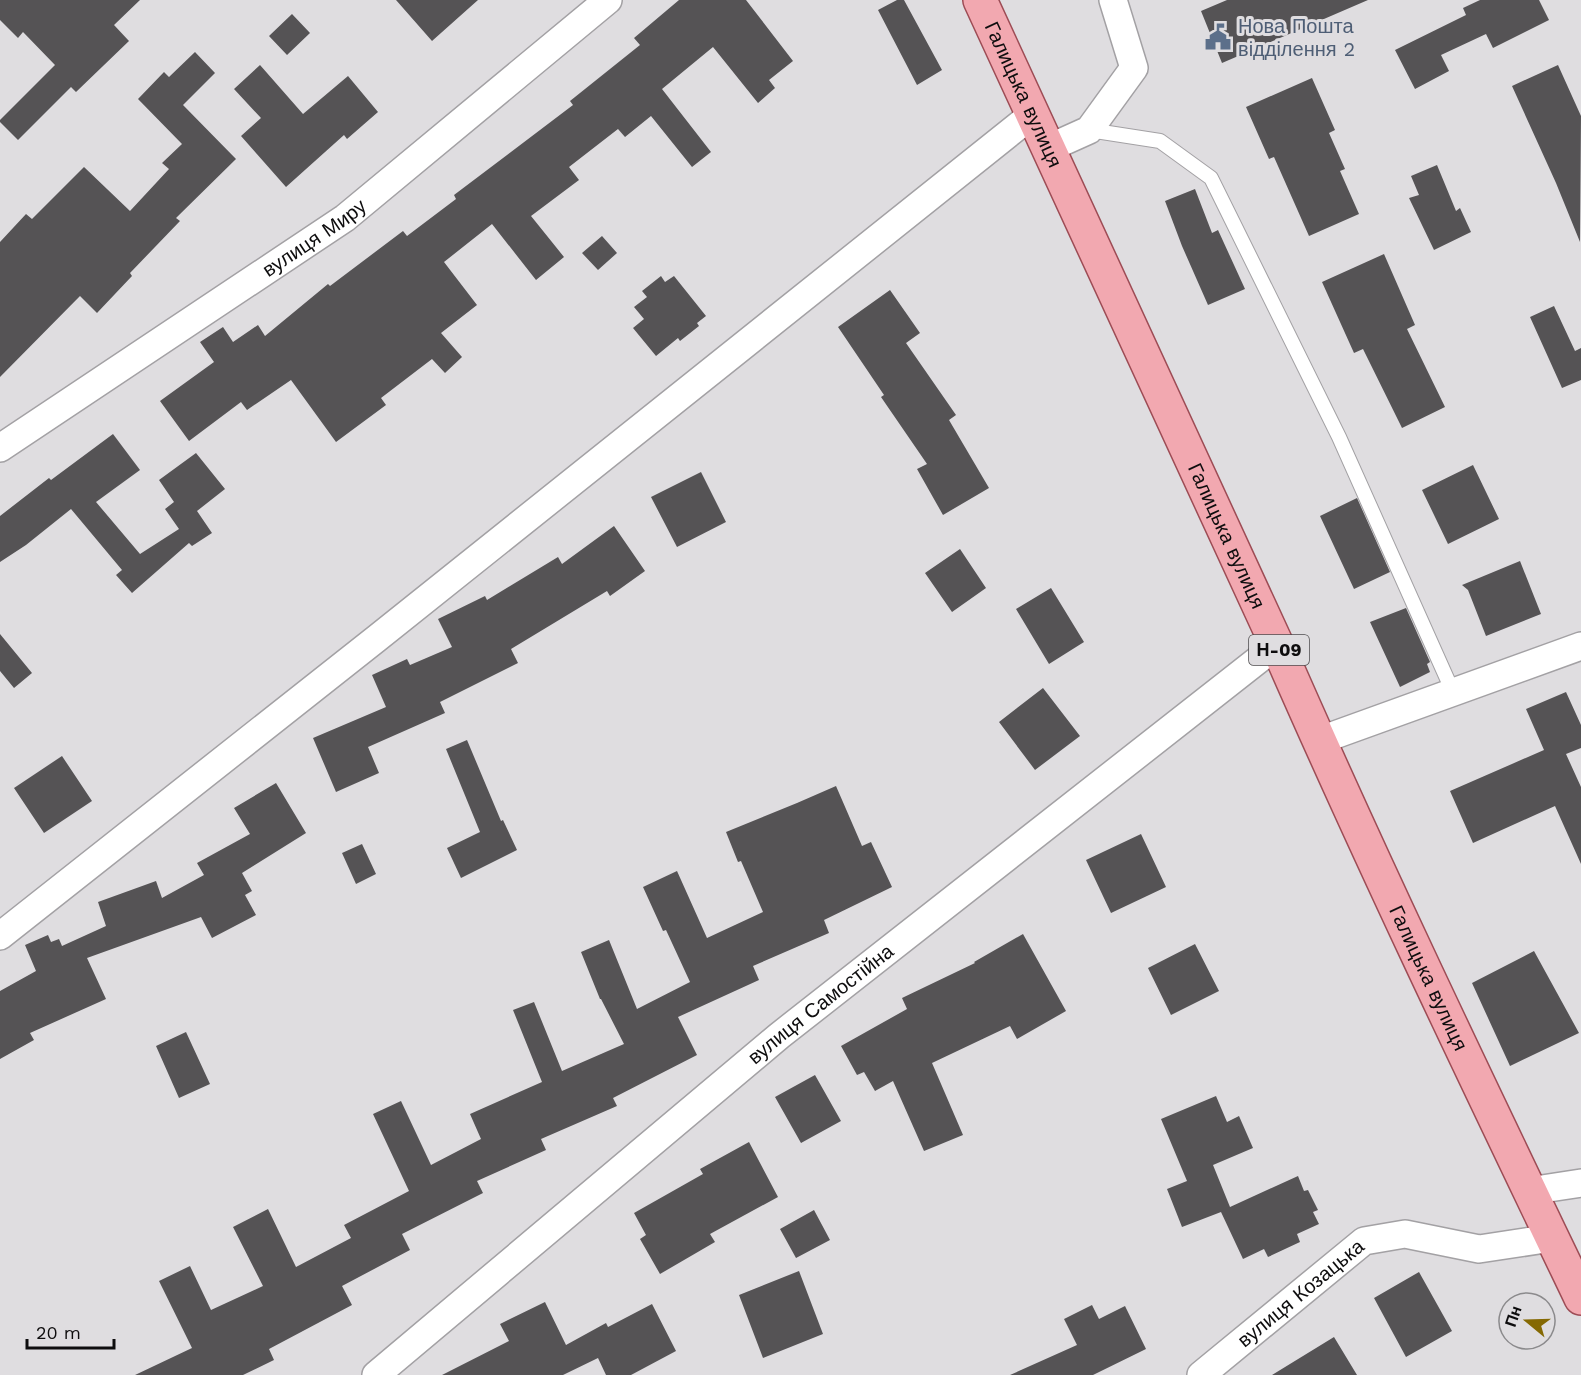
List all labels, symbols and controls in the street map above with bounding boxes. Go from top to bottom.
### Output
place label: Нова Пошта відділення 2 [1238,14,1355,61]
street label: Галицька вулиця [980,18,1067,171]
public building icon: Нова Пошта відділення 2 [1203,22,1233,52]
street label: вулиця Миру [258,194,371,282]
street label: Галицька вулиця [1183,459,1271,613]
road number: Н-09 [1249,635,1309,665]
street label: Галицька вулиця [1384,902,1473,1054]
street label: вулиця Самостійна [743,938,899,1069]
street label: вулиця Козацька [1232,1233,1370,1352]
north arrow [1497,1291,1557,1351]
text: Пн [1501,1303,1526,1329]
scale bar [27,1312,114,1350]
text: 20 m [36,1322,81,1343]

